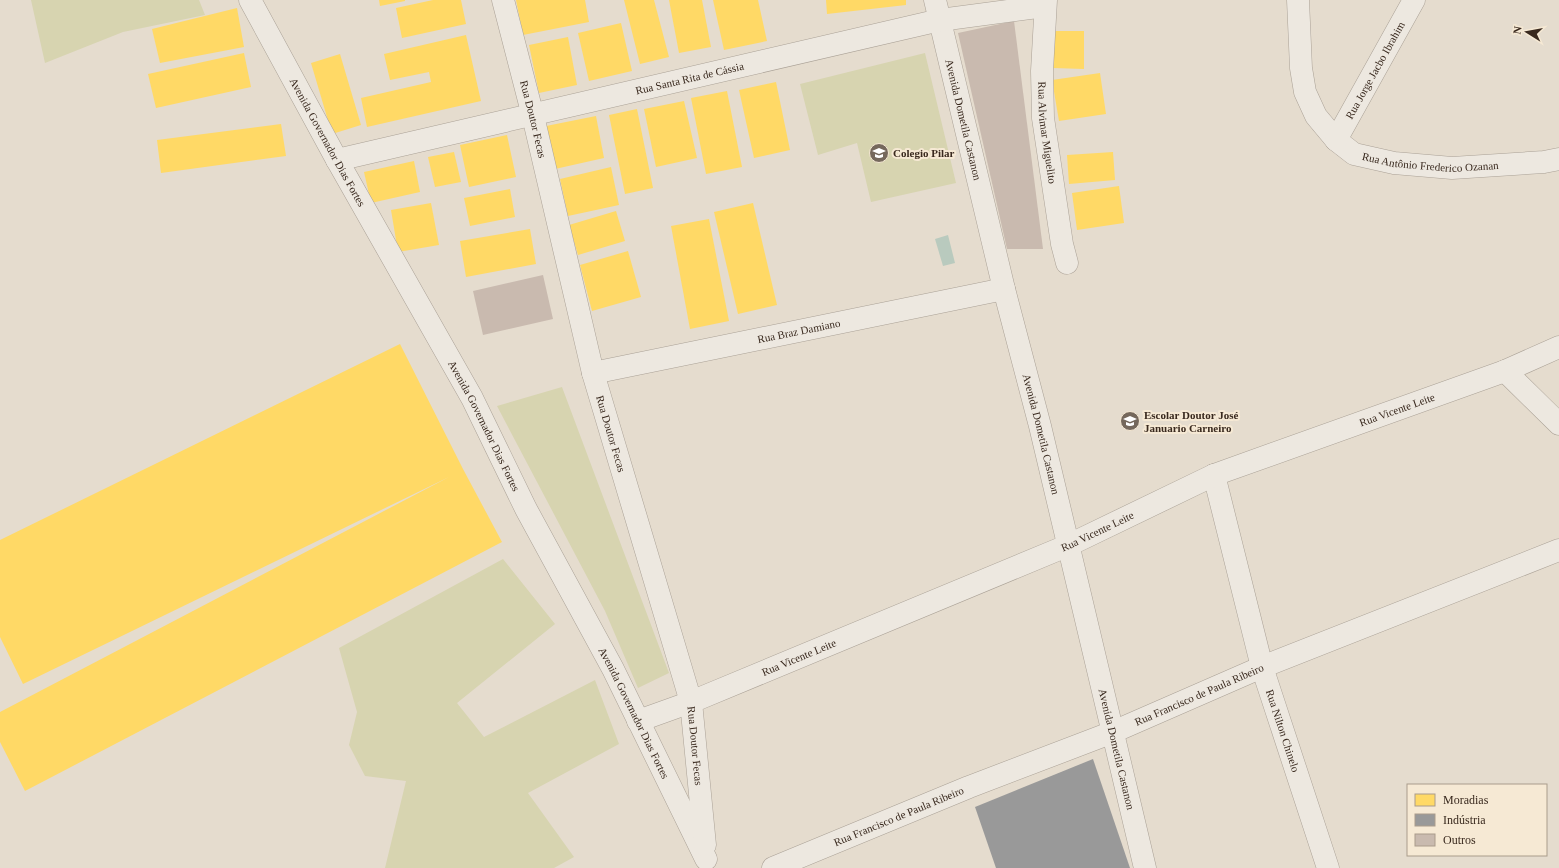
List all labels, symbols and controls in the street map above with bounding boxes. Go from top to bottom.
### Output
north arrow [1507,12,1547,52]
street label: Rua Jorge Jacbo Ibrahim [1343,19,1407,121]
text: N [1511,25,1524,35]
street label: Avenida Dometila Castanon [943,58,984,182]
street label: Rua Santa Rita de Cássia [634,60,745,96]
street label: Avenida Governador Dias Fortes [287,76,368,209]
street label: Rua Doutor Fecas [518,79,549,159]
street label: Rua Alvimar Miguelito [1036,81,1059,185]
school or university icon: Colegio Pilar [868,142,890,164]
place label: Colegio Pilar [893,147,955,159]
street label: Rua Antônio Frederico Ozanan [1361,150,1499,174]
street label: Rua Braz Damiano [756,317,842,345]
street label: Avenida Governador Dias Fortes [446,358,522,493]
street label: Avenida Dometila Castanon [1021,372,1062,496]
street label: Rua Vicente Leite [1358,391,1436,429]
street label: Rua Doutor Fecas [594,394,628,473]
place label: Escolar Doutor José Januario Carneiro [1144,409,1238,434]
school or university icon: Escolar Doutor José Januario Carneiro [1119,410,1141,432]
street label: Rua Vicente Leite [1059,509,1136,554]
street label: Rua Vicente Leite [760,636,838,678]
street label: Avenida Governador Dias Fortes [596,645,672,781]
street label: Rua Francisco de Paula Ribeiro [1133,661,1266,728]
street label: Avenida Dometila Castanon [1097,688,1137,811]
street label: Rua Nilton Chinelo [1264,688,1302,774]
street label: Rua Doutor Fecas [685,706,705,786]
street label: Rua Francisco de Paula Ribeiro [832,784,966,848]
legend [1407,784,1547,856]
text: Moradias [1443,793,1489,807]
text: Indústria [1443,813,1486,827]
text: Outros [1443,833,1476,847]

